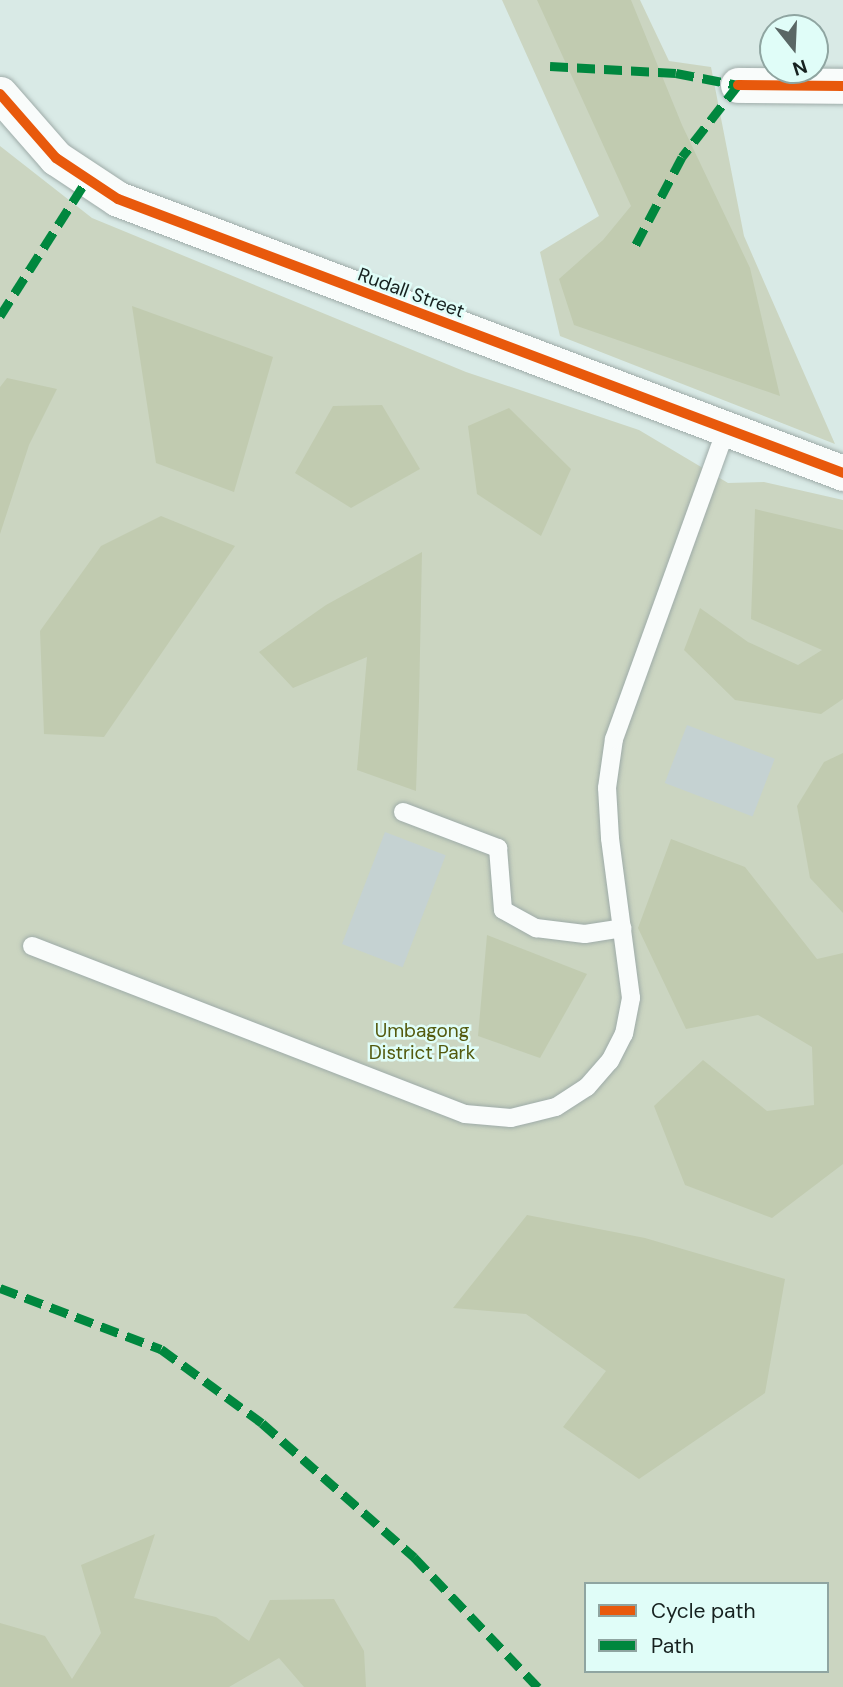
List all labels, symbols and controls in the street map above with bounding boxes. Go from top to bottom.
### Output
north arrow [759,14,829,84]
text: N [790,54,810,82]
street label: Rudall Street [355,263,467,323]
park label: Umbagong District Park [369,1020,475,1064]
legend [584,1582,829,1673]
text: Cycle path [651,1597,756,1625]
text: Path [651,1632,694,1660]

